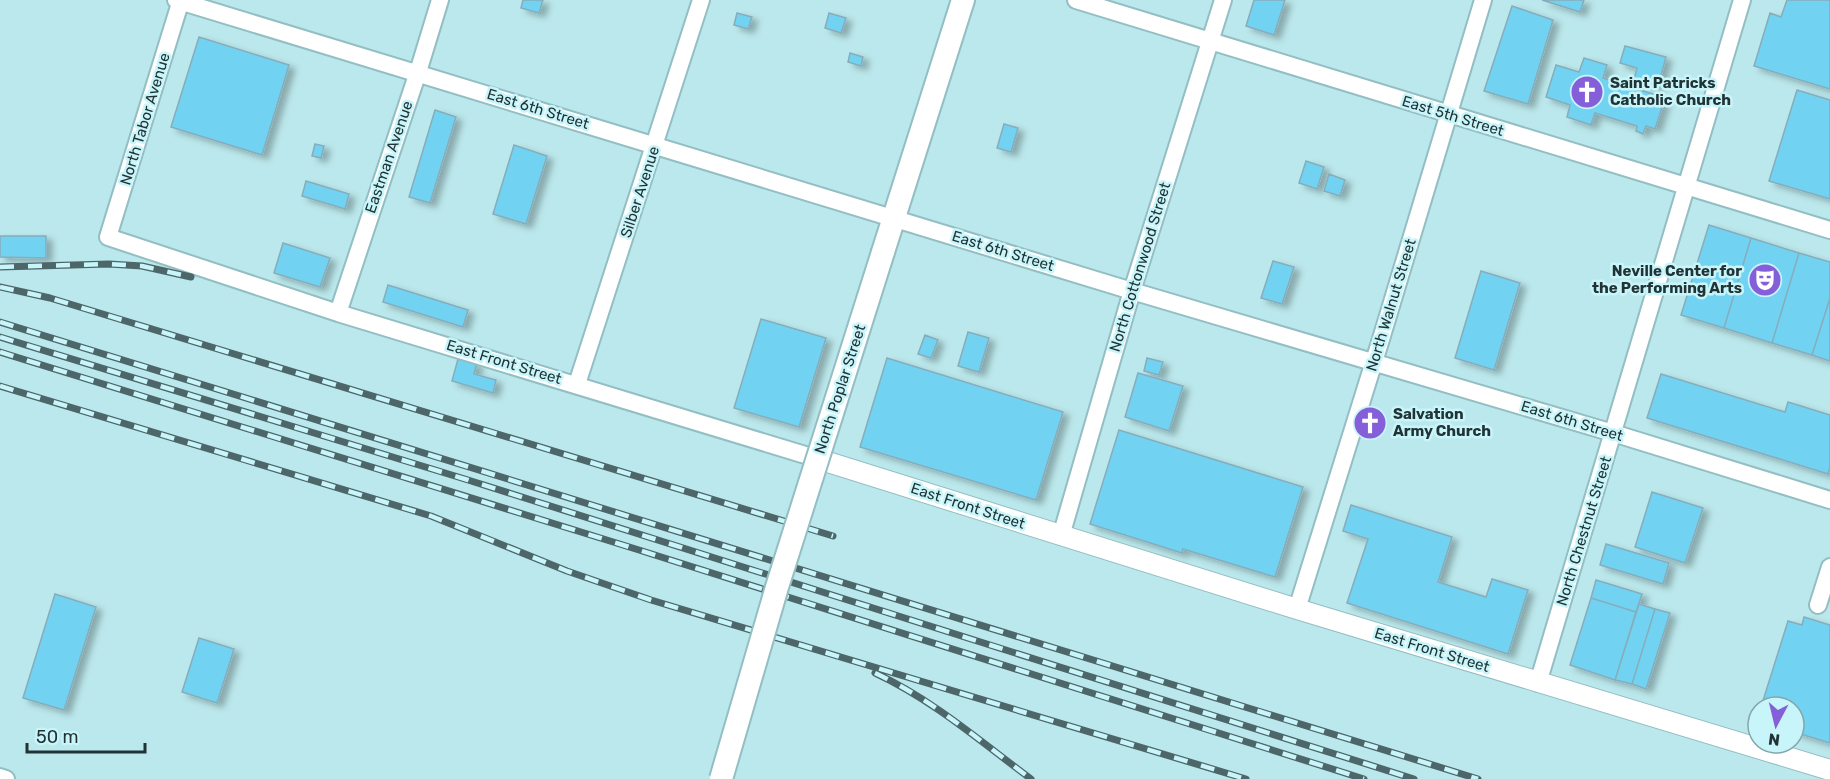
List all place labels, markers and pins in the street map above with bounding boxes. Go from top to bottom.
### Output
church icon: Saint Patricks Catholic Church [1569,74,1605,110]
place label: Saint Patricks Catholic Church [1610,74,1731,109]
place label: Neville Center for the Performing Arts [1592,262,1742,297]
theatre icon: Neville Center for the Performing Arts [1747,262,1783,298]
church icon: Salvation Army Church [1352,405,1388,441]
place label: Salvation Army Church [1393,405,1491,440]

